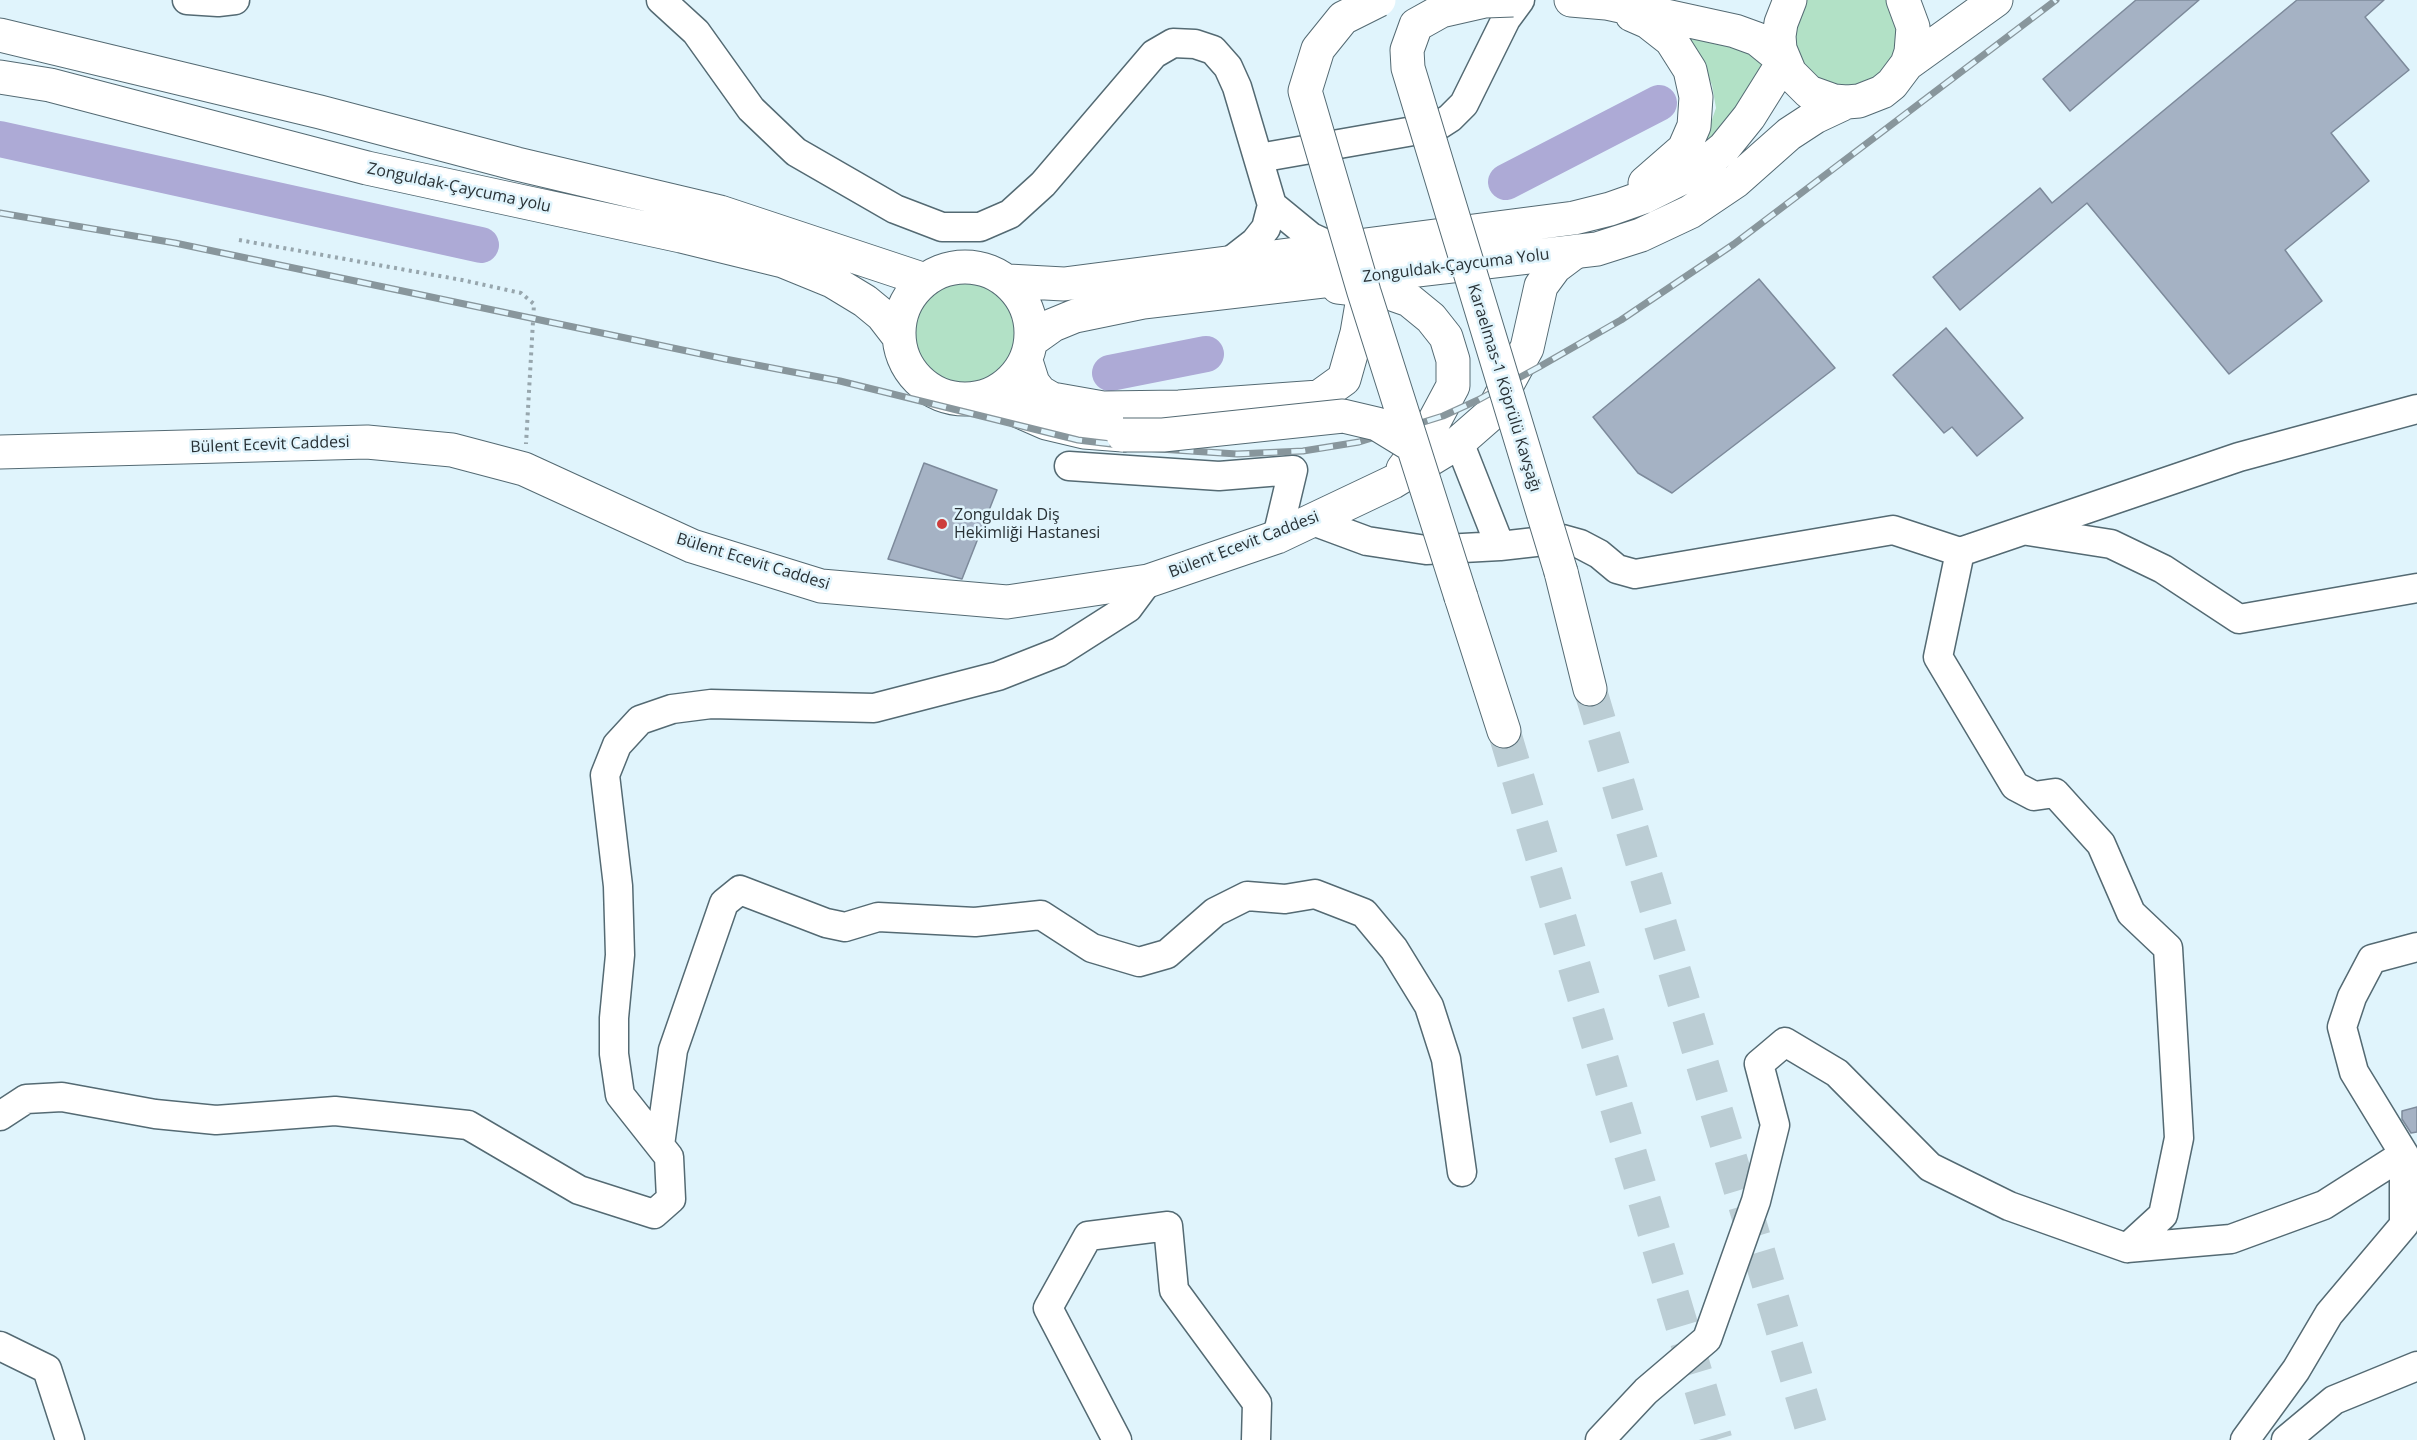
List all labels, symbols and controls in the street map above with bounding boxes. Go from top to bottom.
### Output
street label: Zonguldak-Çaycuma yolu [365,159,553,217]
street label: Zonguldak-Çaycuma Yolu [1361,245,1551,287]
street label: Karaelmas-1 Köprülü Kavşağı [1463,282,1545,494]
street label: Bülent Ecevit Caddesi [190,433,350,457]
place label: Zonguldak Diş Hekimliği Hastanesi [954,505,1100,543]
street label: Bülent Ecevit Caddesi [1166,507,1322,583]
marker: Zonguldak Diş Hekimliği Hastanesi [935,517,949,531]
street label: Bülent Ecevit Caddesi [674,530,832,594]

